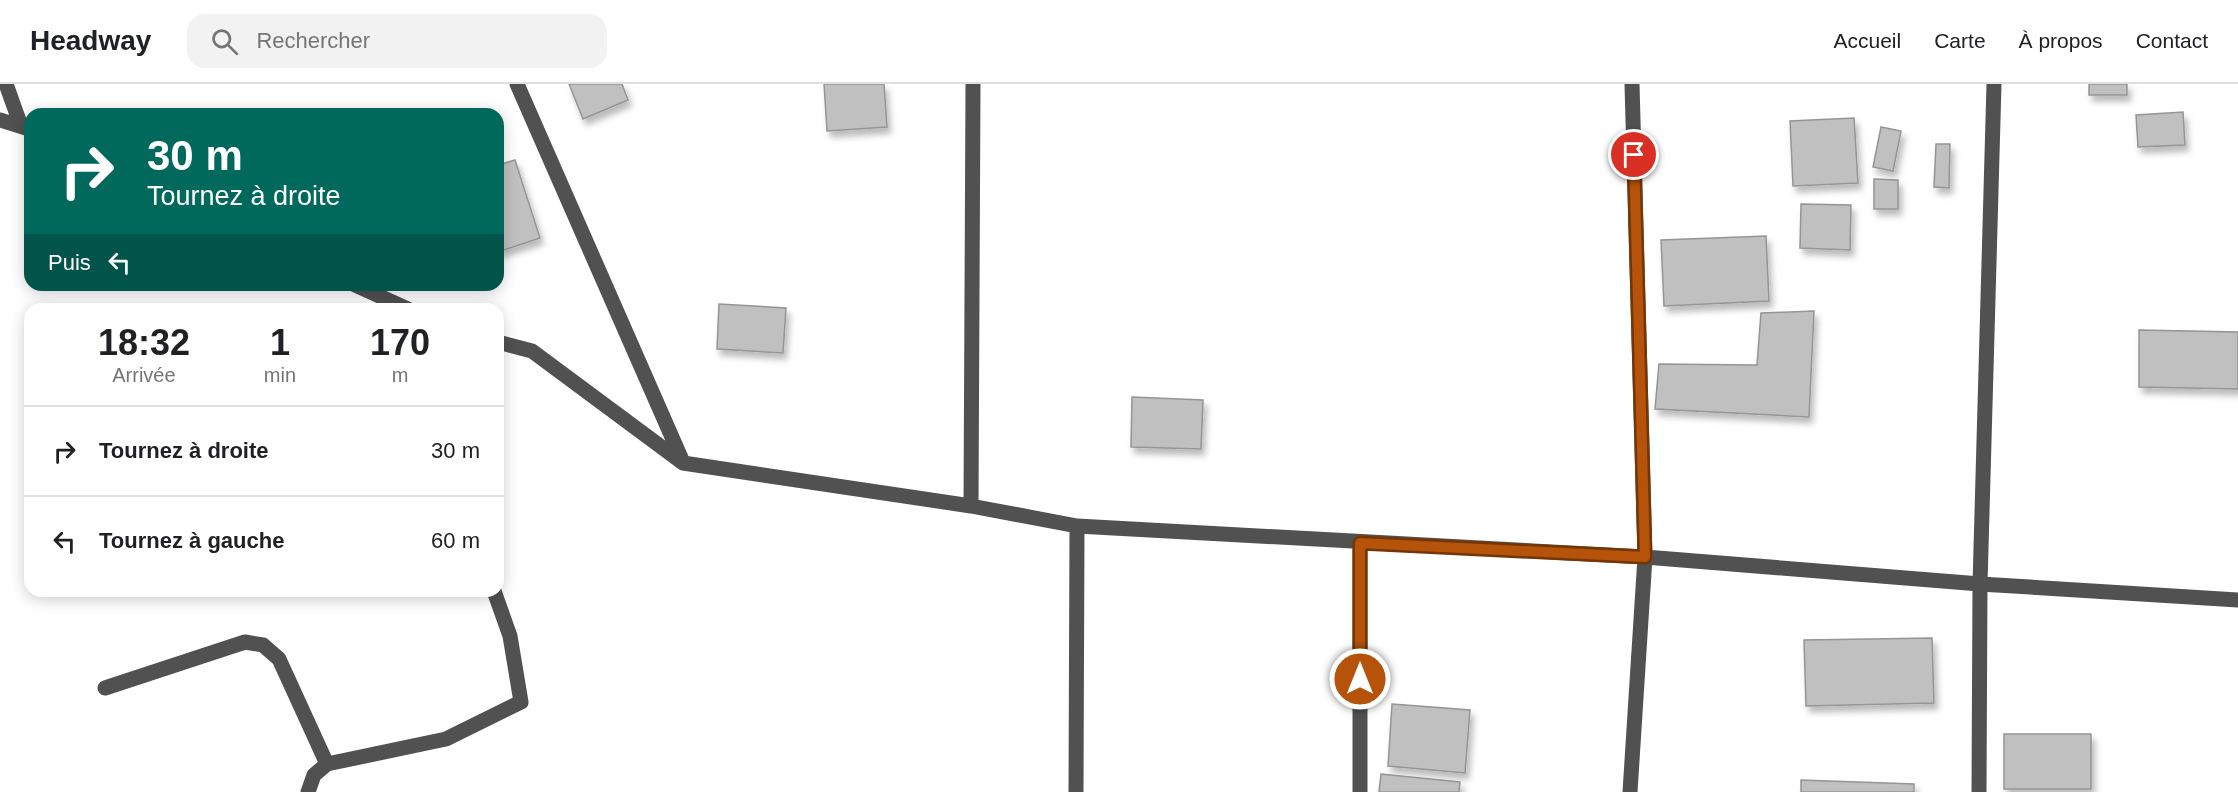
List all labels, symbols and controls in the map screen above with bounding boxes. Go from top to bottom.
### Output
search box [187,14,607,68]
text: Headway [30,25,151,56]
icon: search [208,25,241,58]
text: Rechercher [256,28,370,53]
text: Accueil [1834,29,1901,52]
text: Carte [1934,29,1986,52]
text: À propos [2019,29,2103,52]
text: Contact [2136,29,2208,52]
pin [1608,129,1659,180]
icon: right [48,132,126,210]
text: 30 m [147,132,243,179]
icon: arrive [1617,138,1650,171]
text: Tournez à droite [147,181,341,211]
icon: left [103,246,136,279]
text: Puis [48,250,91,275]
text: 18:32 [98,322,190,363]
text: 1 [270,322,290,363]
text: 170 [370,322,430,363]
text: Arrivée [112,364,176,386]
text: min [264,364,296,386]
text: m [392,364,408,386]
icon: right [48,435,81,468]
text: Tournez à droite [99,438,269,463]
text: 30 m [431,438,480,463]
icon: left [48,525,81,558]
text: Tournez à gauche [99,528,284,553]
text: 60 m [431,528,480,553]
position arrow [1328,647,1392,711]

